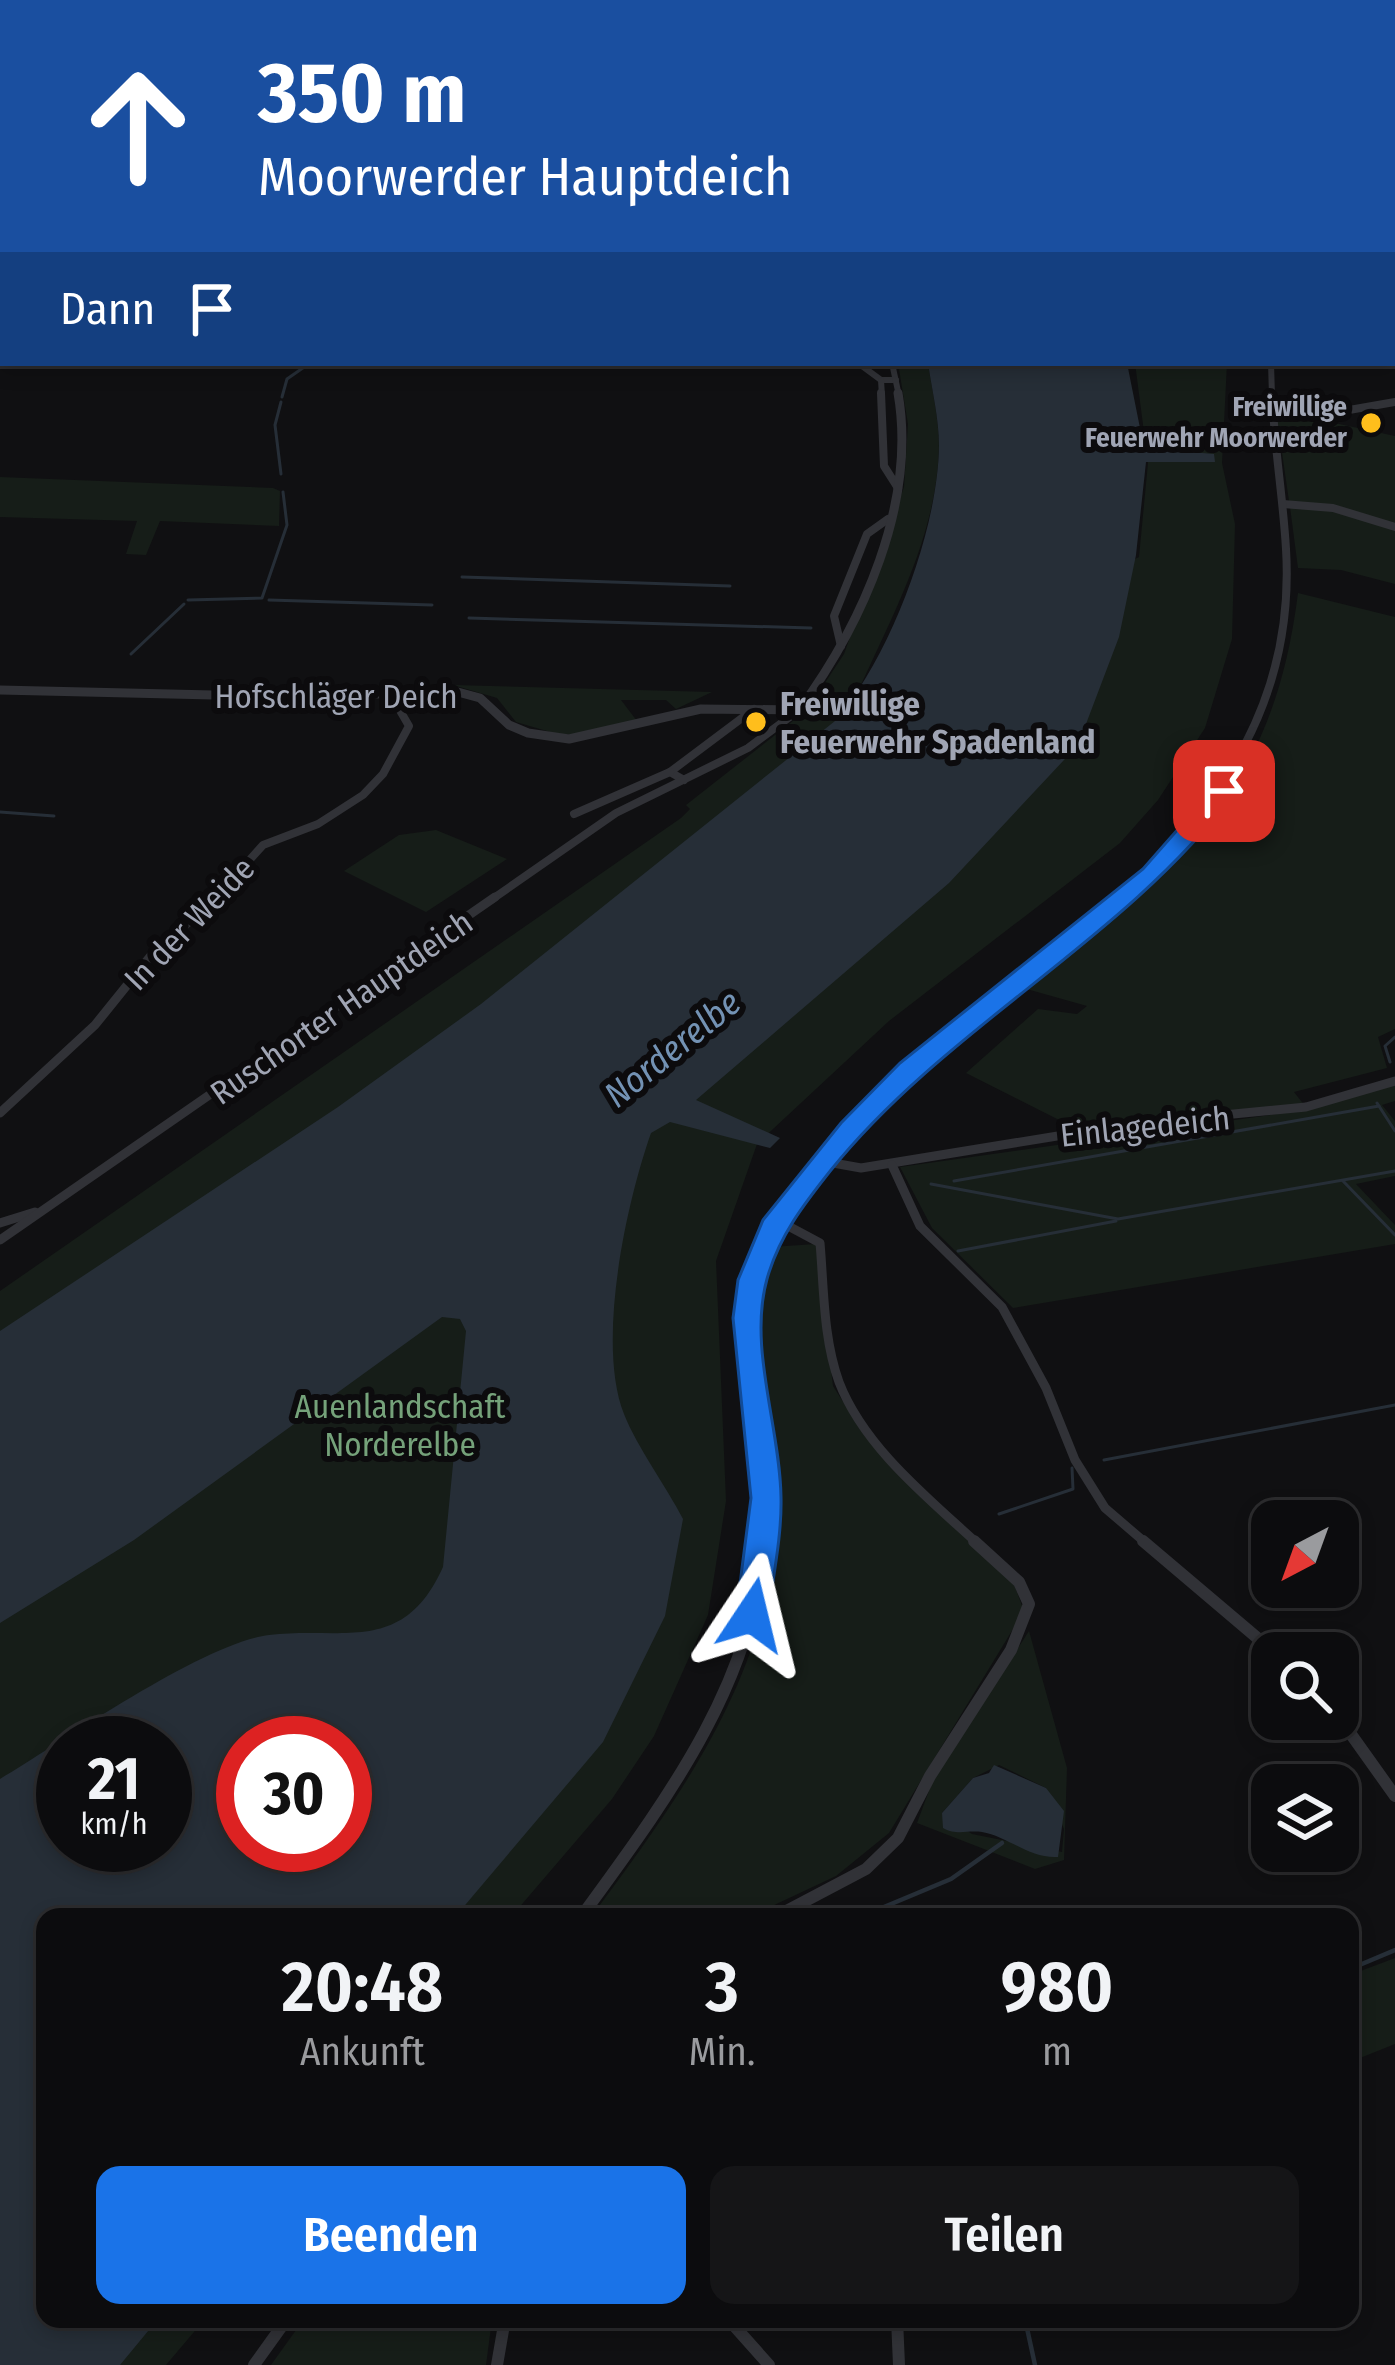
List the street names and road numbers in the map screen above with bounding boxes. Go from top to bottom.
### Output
street label: Hofschläger Deich [214,677,458,717]
street label: In der Weide [116,849,263,999]
street label: Ruschorter Hauptdeich [203,902,480,1113]
street label: Einlagedeich [1058,1098,1232,1156]

